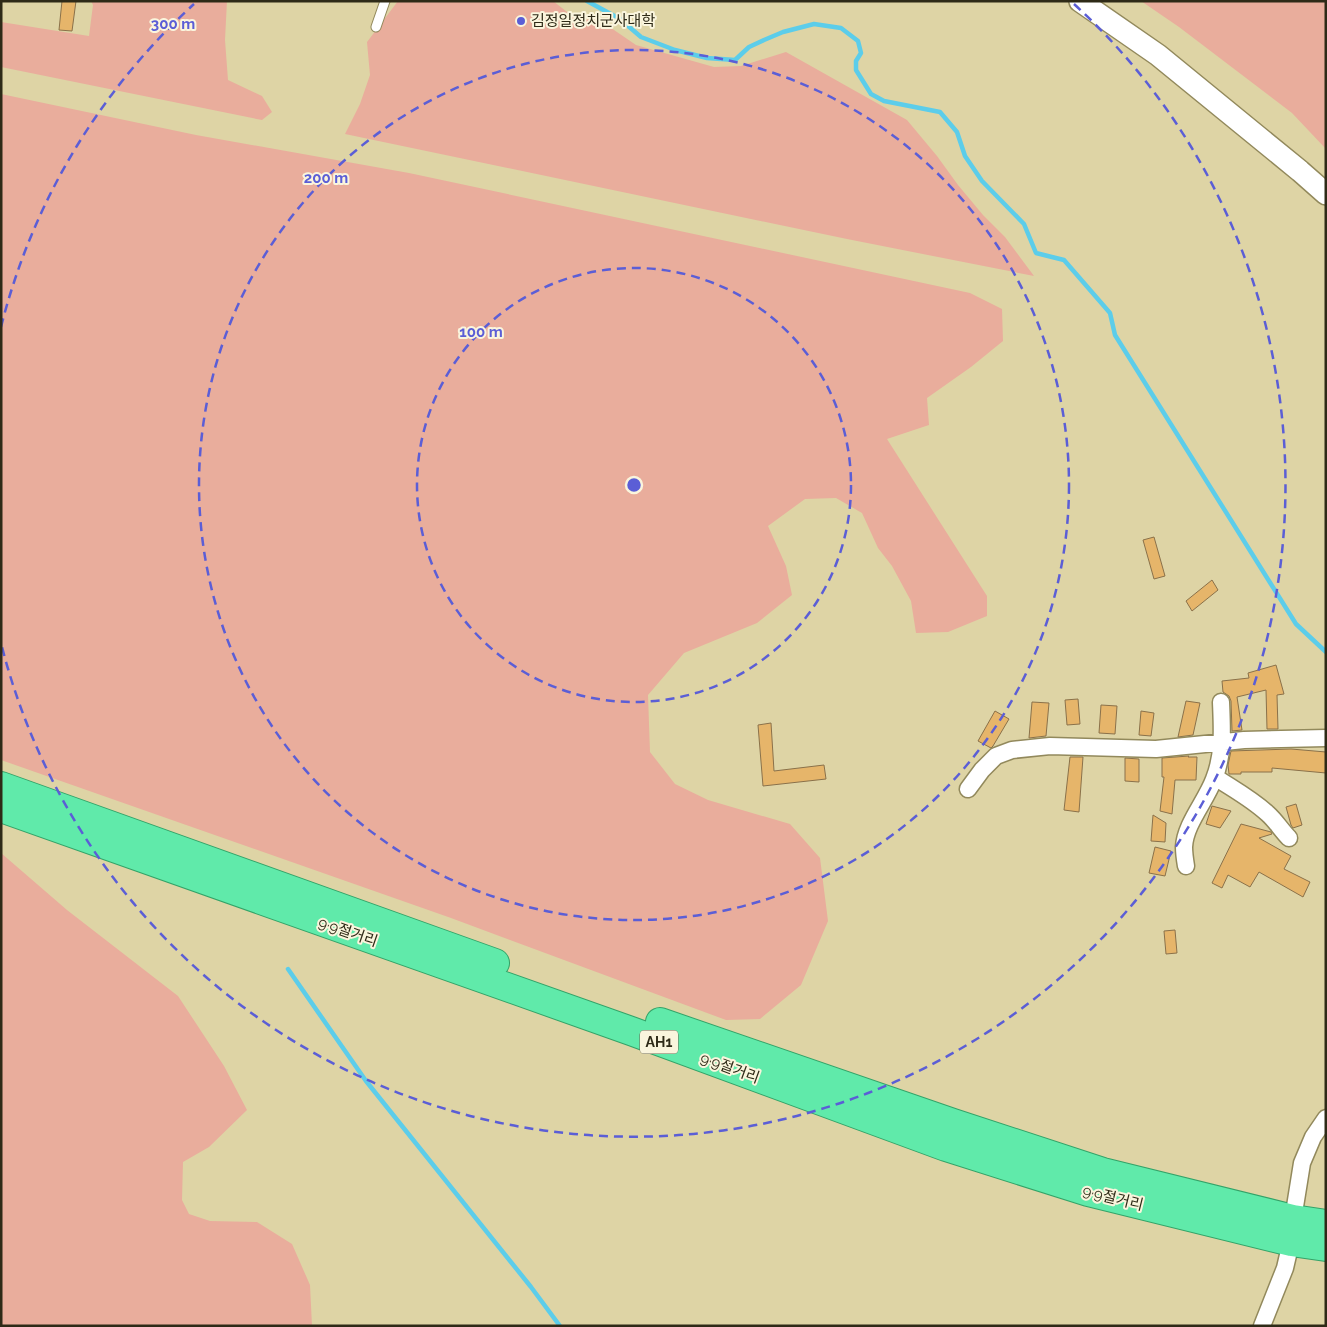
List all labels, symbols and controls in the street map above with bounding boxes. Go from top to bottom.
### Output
place label: 김정일정치군사대학 [531,12,655,30]
text: 300 m [151,15,195,33]
marker: 김정일정치군사대학 [515,15,527,27]
text: 200 m [304,169,348,187]
text: 100 m [459,323,503,341]
centre of rings [625,476,643,494]
street label: 9·9절거리 [316,913,380,951]
road number: AH1 [640,1030,678,1054]
street label: 9·9절거리 [698,1049,762,1087]
street label: 9·9절거리 [1081,1182,1145,1214]

